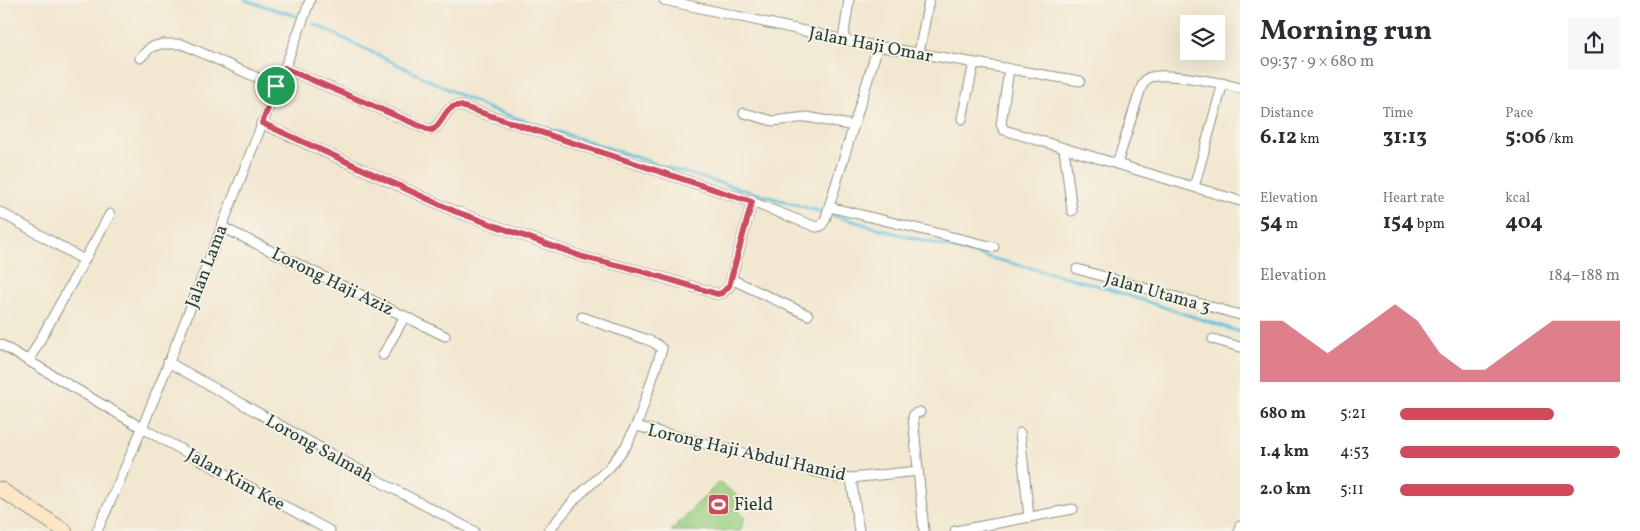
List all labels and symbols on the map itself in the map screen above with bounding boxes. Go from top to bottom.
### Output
street label: Jalan Haji Omar [807,21,935,70]
pin [255,65,297,107]
street label: Jalan Lama [180,221,235,312]
street label: Lorong Haji Aziz [267,242,398,323]
street label: Jalan Utama 3 [1102,266,1213,320]
street label: Lorong Salmah [261,409,378,490]
street label: Lorong Haji Abdul Hamid [645,418,848,488]
street label: Jalan Kim Kee [181,443,289,518]
sports icon: Field [706,492,730,516]
place label: Field [734,493,773,518]

